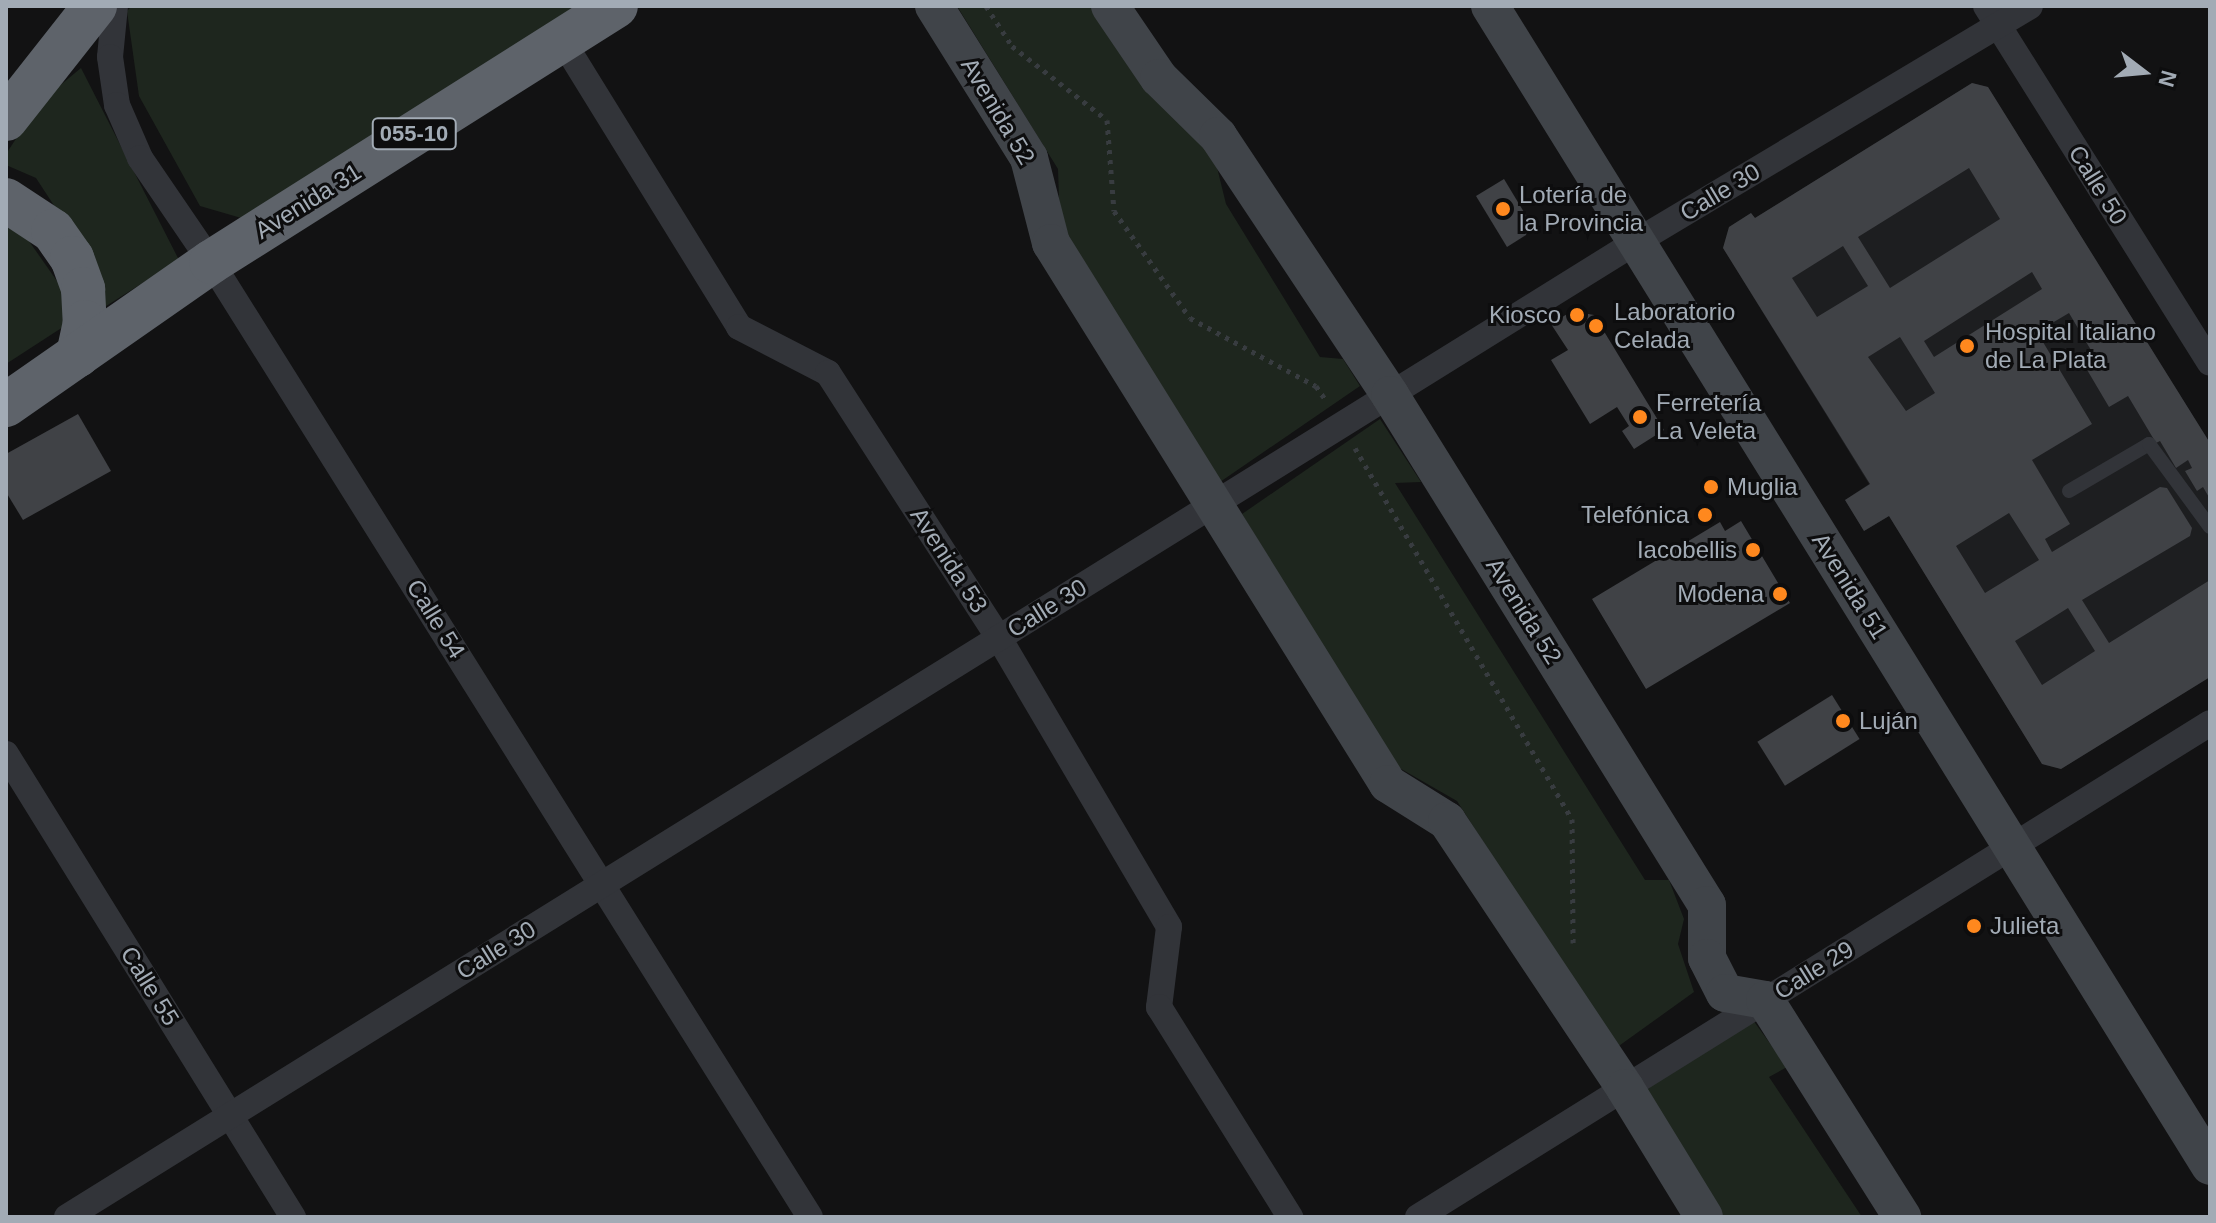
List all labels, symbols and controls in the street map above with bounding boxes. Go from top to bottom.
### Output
north arrow [2104,32,2184,112]
street label: Avenida 52 [955,52,1041,170]
text: N [2153,68,2182,90]
road number: 055-10 [370,116,458,152]
street label: Calle 50 [2062,140,2134,230]
street label: Avenida 31 [250,157,366,245]
street label: Calle 30 [1675,157,1765,227]
place label: Lotería de la Provincia [1519,181,1643,237]
marker: Lotería de la Provincia [1494,200,1512,218]
place label: Laboratorio Celada [1614,298,1735,354]
place label: Kiosco [1489,301,1561,329]
marker: Kiosco [1568,306,1586,324]
marker: Laboratorio Celada [1585,315,1607,337]
place label: Hospital Italiano de La Plata [1985,318,2156,374]
marker: Hospital Italiano de La Plata [1956,335,1978,357]
place label: Ferretería La Veleta [1656,389,1761,445]
marker: Ferretería La Veleta [1631,408,1649,426]
place label: Muglia [1727,473,1798,501]
marker: Muglia [1702,478,1720,496]
place label: Telefónica [1581,501,1689,529]
street label: Avenida 53 [904,502,994,618]
marker: Telefónica [1696,506,1714,524]
street label: Avenida 51 [1806,528,1894,644]
place label: Iacobellis [1637,536,1737,564]
marker: Iacobellis [1744,541,1762,559]
street label: Avenida 52 [1480,553,1568,669]
street label: Calle 30 [1002,572,1092,644]
street label: Calle 54 [400,574,472,664]
place label: Modena [1677,580,1764,608]
marker: Modena [1771,585,1789,603]
place label: Luján [1859,707,1918,735]
marker: Luján [1834,712,1852,730]
place label: Julieta [1990,912,2059,940]
street label: Calle 30 [451,914,541,986]
marker: Julieta [1965,917,1983,935]
street label: Calle 29 [1769,934,1859,1006]
street label: Calle 55 [114,941,186,1031]

